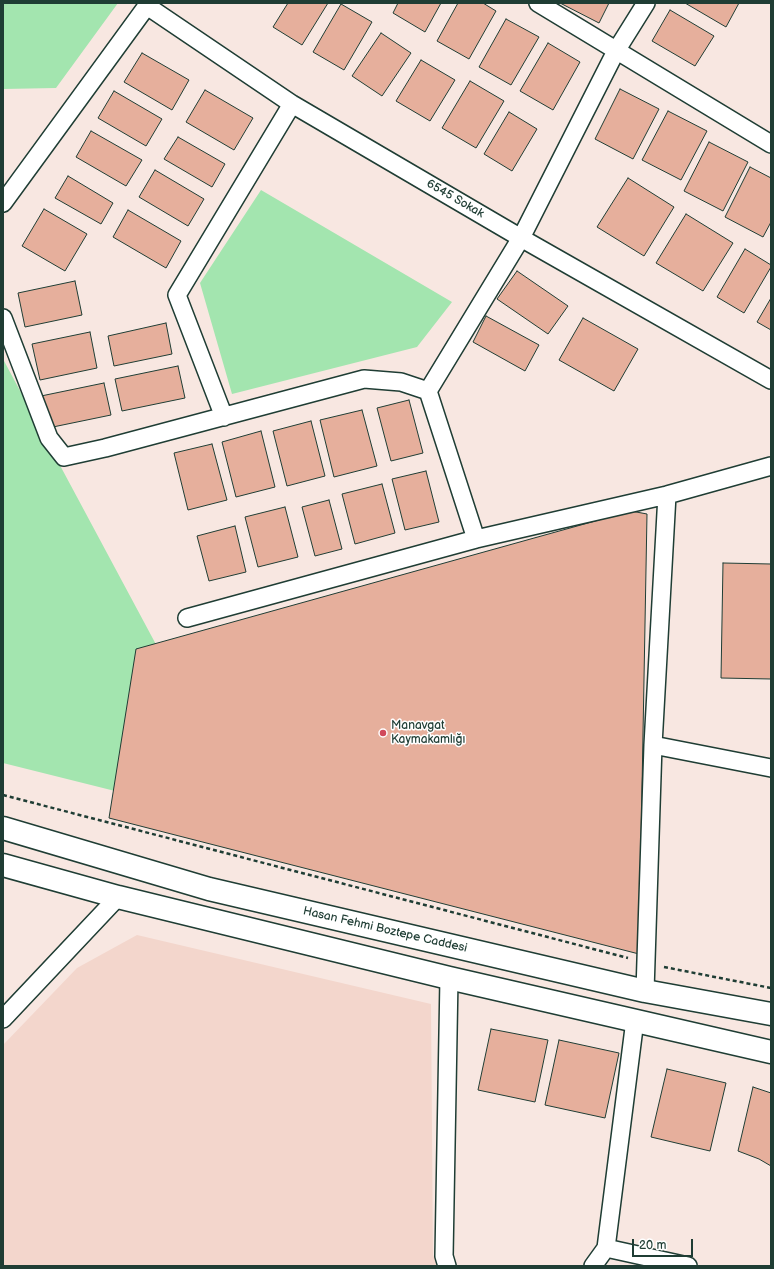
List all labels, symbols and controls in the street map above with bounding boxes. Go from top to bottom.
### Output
street label: 6545 Sokak [424,177,486,221]
place label: Manavgat Kaymakamlığı [391,719,465,747]
marker: Manavgat Kaymakamlığı [378,728,388,738]
street label: Hasan Fehmi Boztepe Caddesi [301,904,469,956]
scale bar [634,1231,695,1257]
text: 20 m [639,1238,666,1253]

